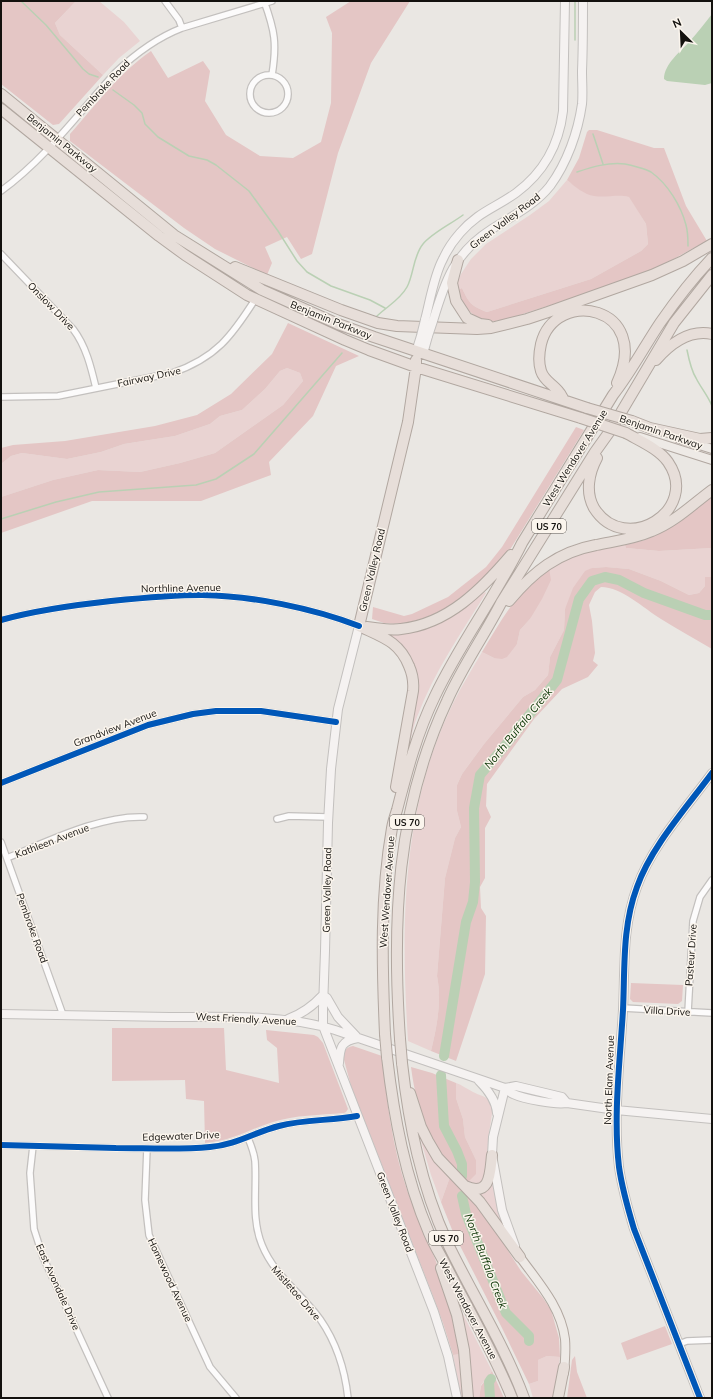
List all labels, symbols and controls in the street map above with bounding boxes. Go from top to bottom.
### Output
north arrow [661,12,701,52]
text: N [670,15,684,31]
street label: Pembroke Road [73,57,133,119]
street label: Benjamin Parkway [24,111,100,176]
street label: Green Valley Road [467,190,543,252]
street label: Onslow Drive [25,279,77,333]
street label: Benjamin Parkway [288,298,374,343]
street label: Fairway Drive [116,364,182,390]
street label: West Wendover Avenue [540,407,610,509]
street label: Benjamin Parkway [618,412,705,453]
road number: US 70 [532,519,566,533]
street label: Green Valley Road [356,527,388,613]
street label: Northline Avenue [141,581,221,595]
water label: North Buffalo Creek [481,684,555,771]
street label: Grandview Avenue [72,706,158,750]
road number: US 70 [390,815,424,829]
street label: Kathleen Avenue [13,821,91,861]
street label: West Wendover Avenue [377,836,397,948]
street label: Green Valley Road [320,847,334,933]
street label: Pembroke Road [13,891,51,965]
street label: Pasteur Drive [682,923,700,987]
street label: Villa Drive [643,1003,691,1019]
street label: West Friendly Avenue [195,1010,297,1028]
street label: North Elam Avenue [601,1035,617,1125]
street label: Edgewater Drive [142,1128,220,1144]
street label: Green Valley Road [374,1170,416,1254]
water label: North Buffalo Creek [461,1212,511,1311]
road number: US 70 [429,1231,463,1245]
street label: Homewood Avenue [145,1236,195,1324]
street label: East Avondale Drive [33,1242,83,1332]
street label: West Wendover Avenue [436,1256,500,1362]
street label: Mistletoe Drive [269,1263,323,1323]

